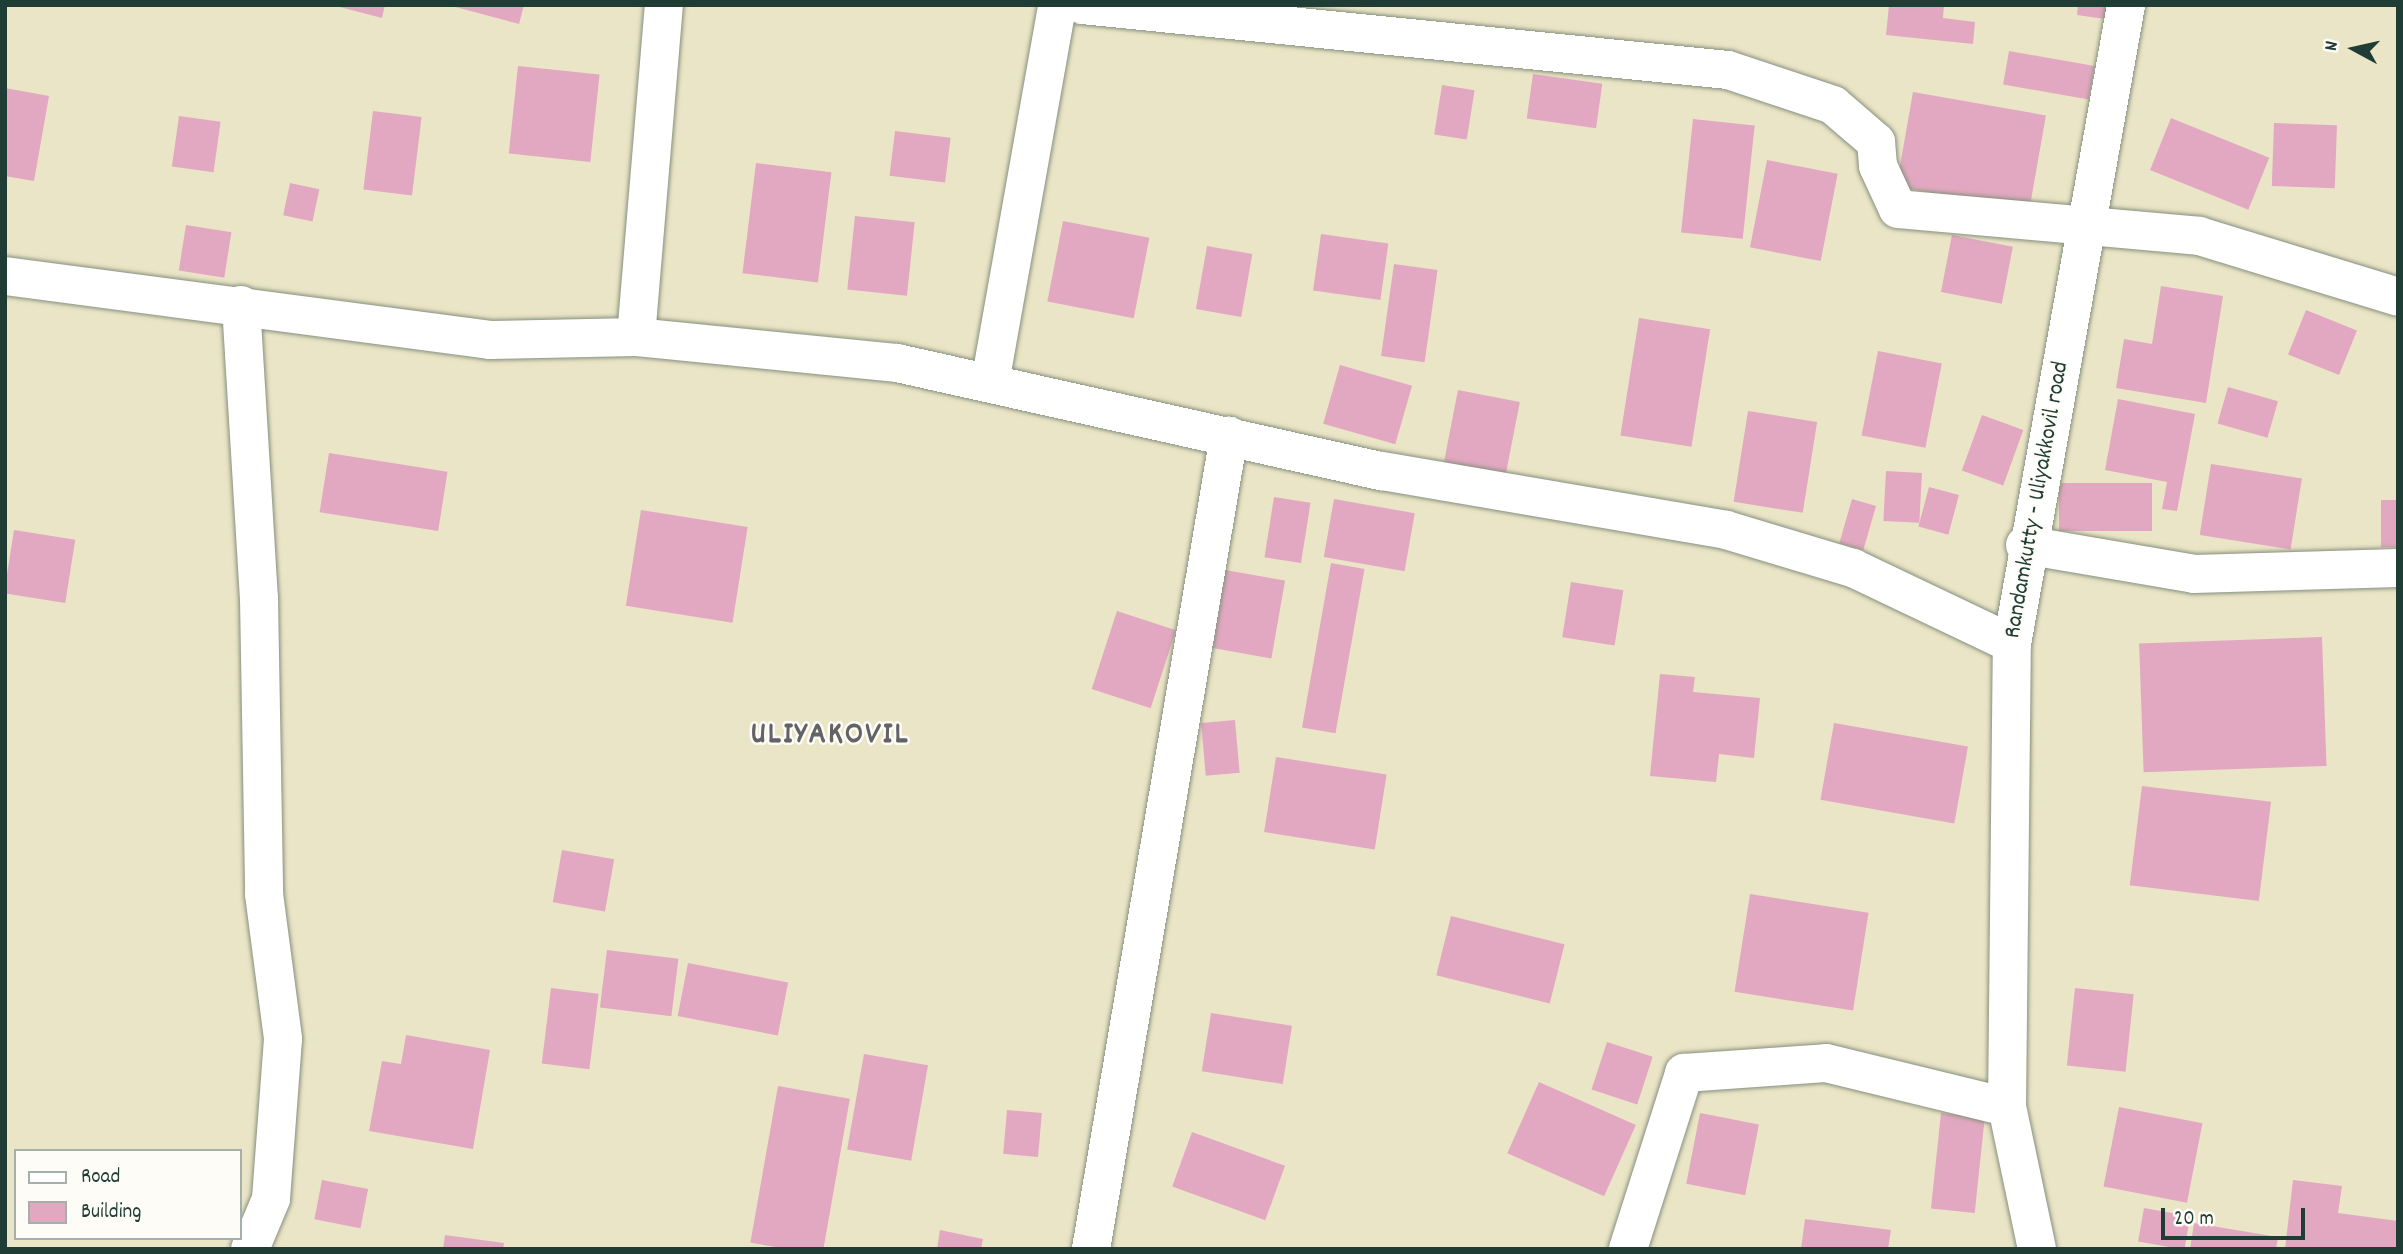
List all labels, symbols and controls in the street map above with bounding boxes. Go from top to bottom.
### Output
north arrow [2319,14,2389,84]
text: N [2319,39,2347,53]
street label: Randamkutty - Uliyakkovil road [1999,359,2077,641]
district label: ULIYAKOVIL [752,717,908,755]
legend [14,1149,242,1240]
text: Road [81,1163,120,1193]
scale bar [2165,1194,2308,1238]
text: Building [81,1198,141,1228]
text: 20 m [2174,1205,2214,1235]

